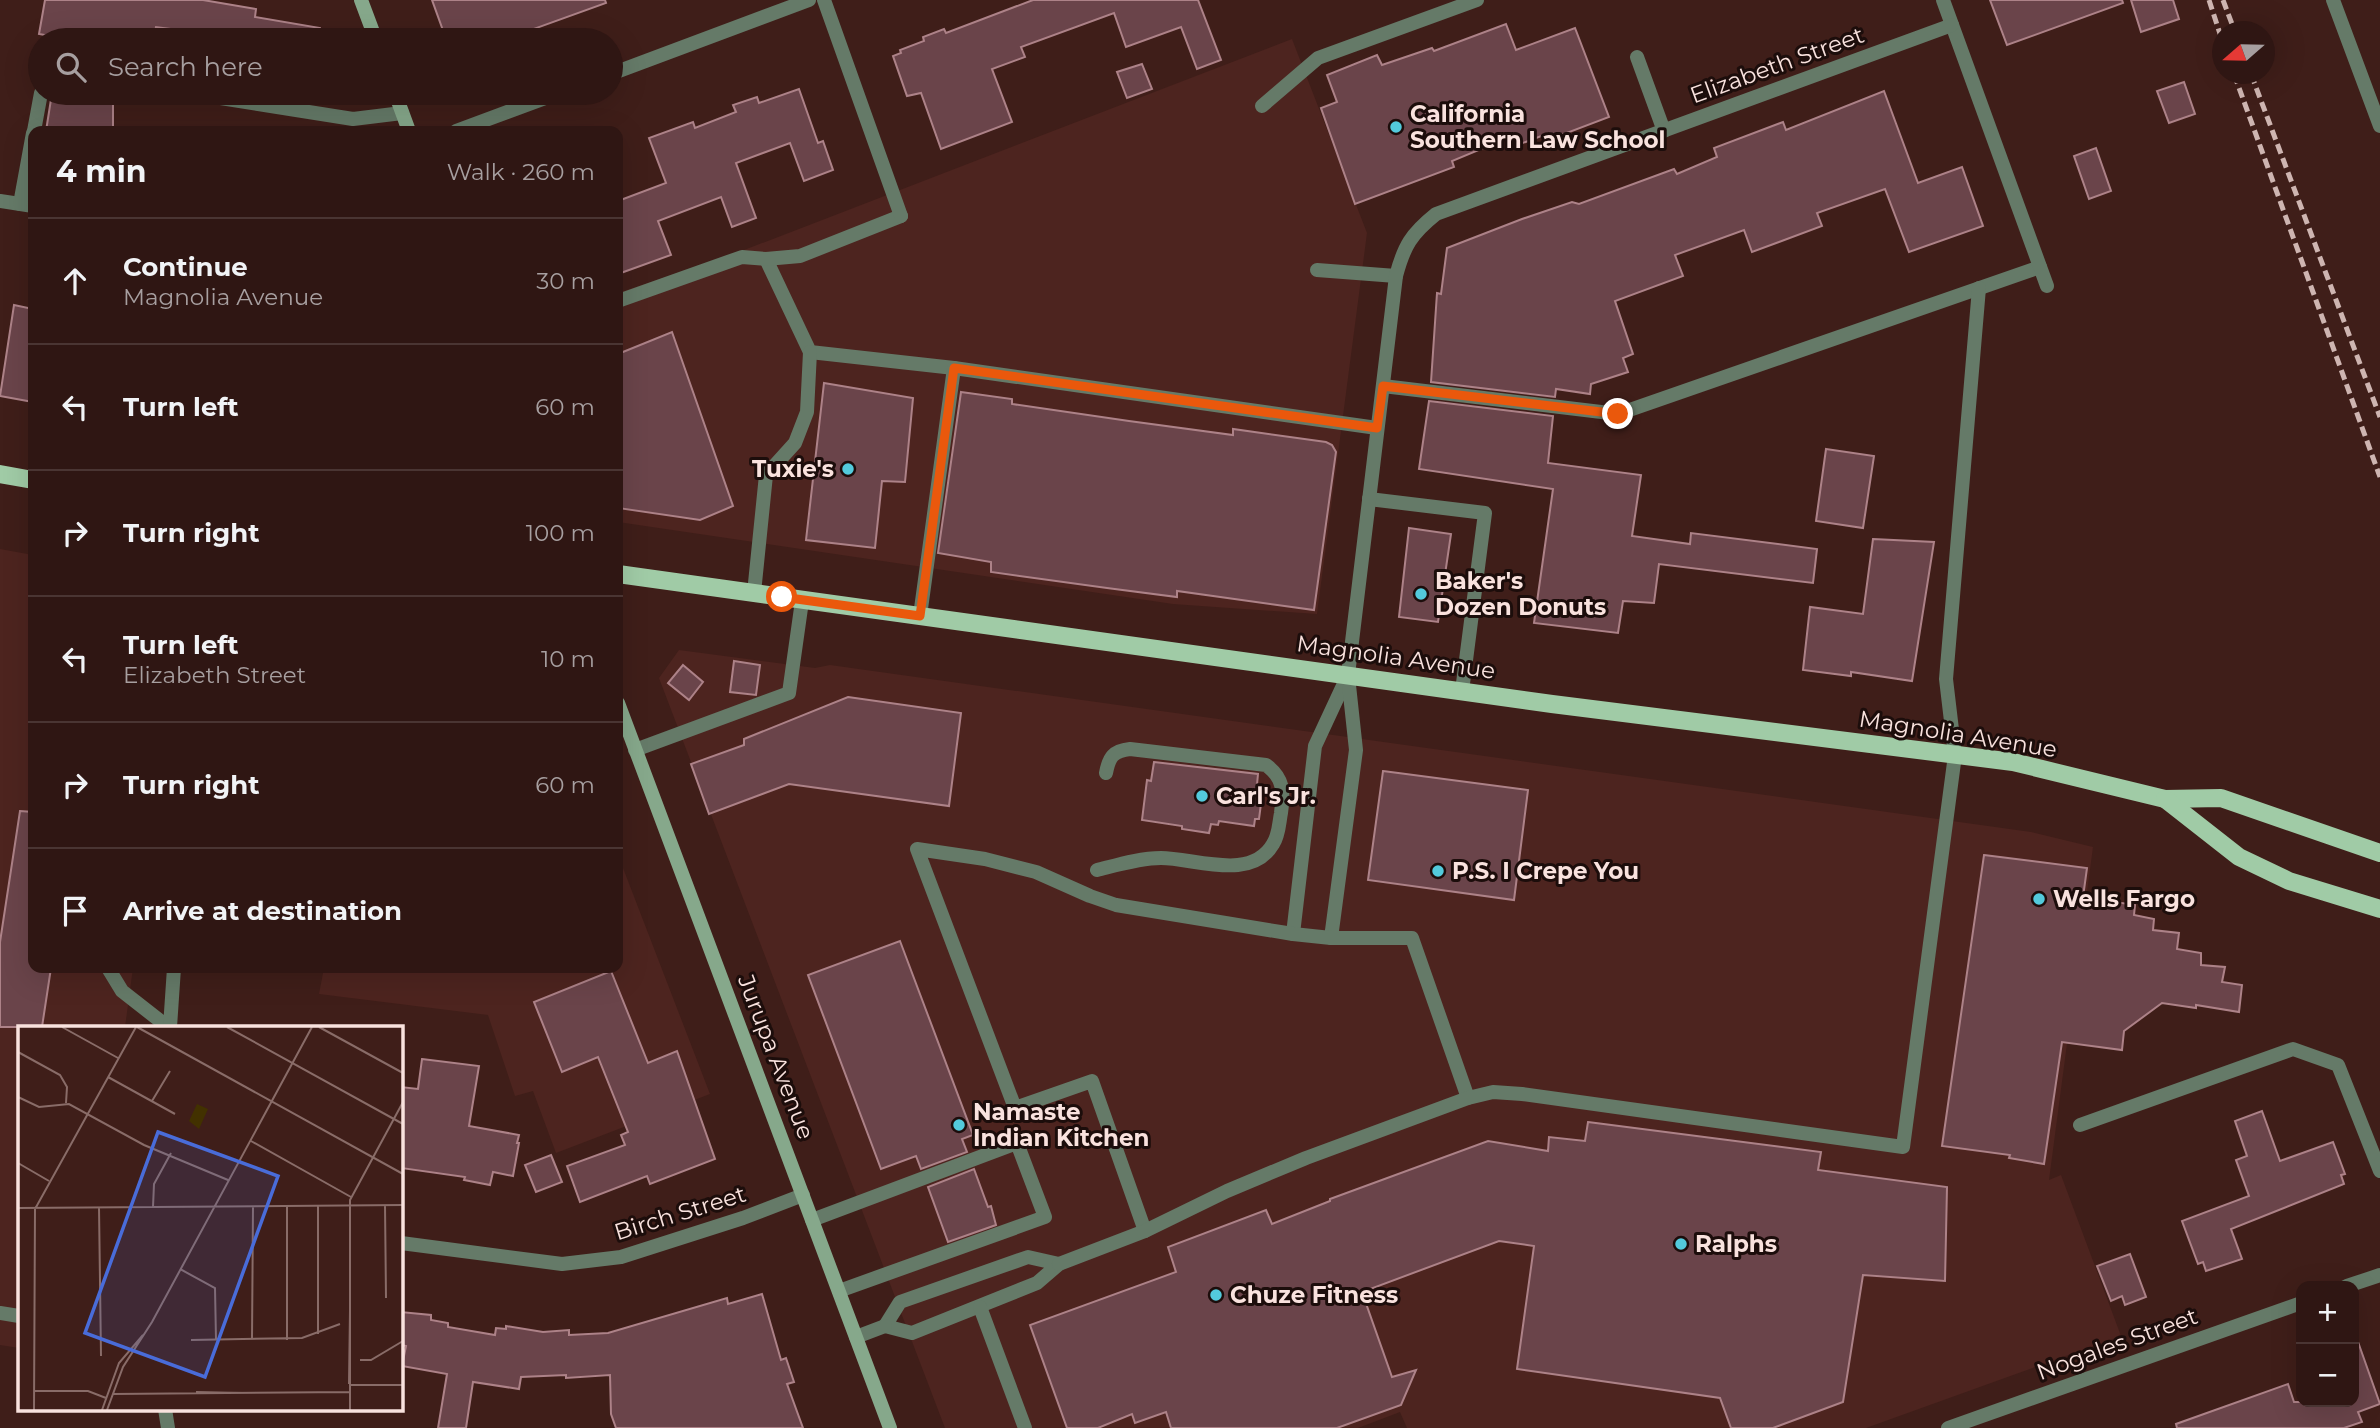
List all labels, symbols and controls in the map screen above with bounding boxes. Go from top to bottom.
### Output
street label: Elizabeth Street [1686,21,1868,109]
north arrow [2212,21,2275,84]
search box [28,28,623,105]
icon: search [52,48,90,86]
text: Search here [108,51,263,83]
place label: California Southern Law School [1410,100,1666,154]
marker: California Southern Law School [1388,119,1404,135]
text: 4 min [56,153,146,190]
text: Walk · 260 m [447,158,595,186]
text: Continue [123,251,248,283]
icon: ahead [56,262,94,300]
text: 30 m [536,267,595,295]
text: Magnolia Avenue [123,283,323,311]
icon: left [56,388,94,426]
text: Turn left [123,391,239,423]
text: 60 m [535,393,595,421]
route end [1602,398,1633,429]
place label: Tuxie's [752,455,834,483]
marker: Tuxie's [840,461,856,477]
icon: right [56,514,94,552]
text: Turn right [123,517,259,549]
text: 100 m [526,519,595,547]
place label: Baker's Dozen Donuts [1435,567,1606,621]
route start [766,581,797,612]
marker: Baker's Dozen Donuts [1413,586,1429,602]
text: Turn left [123,629,239,661]
street label: Magnolia Avenue [1295,629,1497,685]
icon: left [56,640,94,678]
text: 10 m [541,645,595,673]
text: Elizabeth Street [123,661,306,689]
street label: Magnolia Avenue [1857,705,2059,763]
icon: right [56,766,94,804]
text: Turn right [123,769,259,801]
text: 60 m [535,771,595,799]
place label: Carl's Jr. [1216,782,1316,810]
marker: Carl's Jr. [1194,788,1210,804]
place label: P.S. I Crepe You [1452,857,1639,885]
marker: P.S. I Crepe You [1430,863,1446,879]
place label: Wells Fargo [2053,885,2195,913]
marker: Wells Fargo [2031,891,2047,907]
icon: arrive [56,892,94,930]
text: Arrive at destination [123,895,402,927]
street label: Jurupa Avenue [731,970,820,1143]
inset map [18,1026,402,1410]
place label: Namaste Indian Kitchen [973,1098,1149,1152]
marker: Namaste Indian Kitchen [951,1117,967,1133]
street label: Birch Street [611,1180,749,1246]
place label: Ralphs [1695,1230,1777,1258]
marker: Ralphs [1673,1236,1689,1252]
place label: Chuze Fitness [1230,1281,1398,1309]
map controls [2296,1281,2359,1407]
button: + [2296,1281,2359,1344]
marker: Chuze Fitness [1208,1287,1224,1303]
street label: Nogales Street [2033,1302,2201,1386]
button: − [2296,1344,2359,1407]

